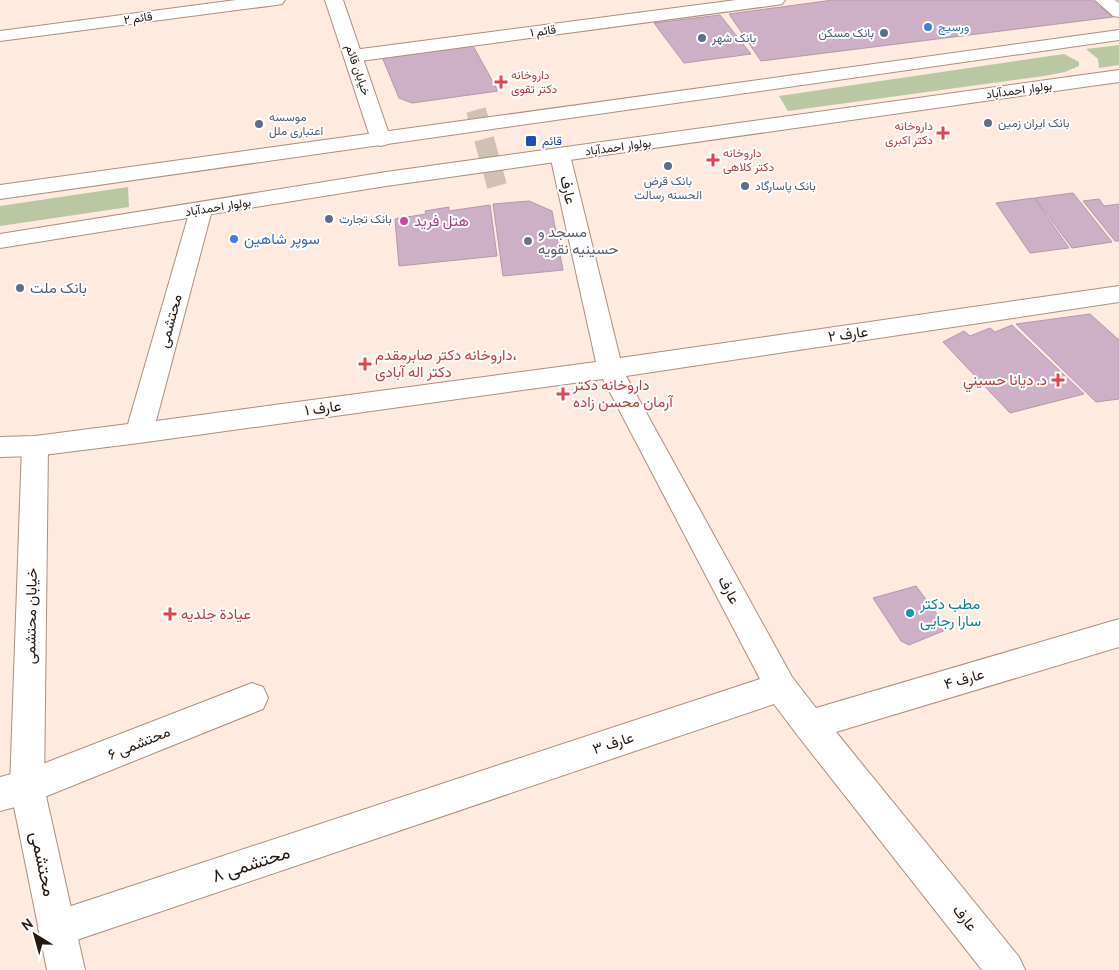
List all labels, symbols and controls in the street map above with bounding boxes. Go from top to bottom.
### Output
street label: قائم ۲ [123,8,153,28]
place label: ورسیج [938,19,969,36]
street label: قائم ۱ [529,21,557,41]
marker: ورسیج [922,21,934,33]
place label: بانک مسکن [819,25,874,41]
marker: بانک مسکن [878,27,890,39]
place label: بانک شهر [711,30,756,46]
marker: بانک شهر [696,32,708,44]
street label: خیابان قائم [342,42,374,98]
place label: داروخانه دکتر تقوی [511,67,558,97]
marker: داروخانه دکتر تقوی [495,76,507,88]
street label: بولوار احمدآباد [985,77,1053,103]
place label: موسسه اعتباری ملل [269,109,323,139]
place label: بانک ایران زمین [998,115,1069,131]
marker: بانک ایران زمین [982,117,994,129]
marker: موسسه اعتباری ملل [253,118,265,130]
place label: داروخانه دکتر اکبری [885,118,933,148]
marker: داروخانه دکتر اکبری [937,127,949,139]
place label: قائم [542,133,562,149]
marker: قائم [524,134,538,148]
street label: بولوار احمدآباد [584,134,652,160]
place label: داروخانه دکتر کلاهی [723,145,775,175]
marker: داروخانه دکتر کلاهی [707,154,719,166]
marker: بانک قرض الحسنه رسالت [662,160,674,172]
place label: بانک قرض الحسنه رسالت [634,173,702,203]
street label: عارف [556,174,580,206]
place label: بانک پاسارگاد [755,178,816,194]
marker: بانک پاسارگاد [739,180,751,192]
street label: بولوار احمدآباد [184,194,252,220]
place label: بانک تجارت [339,211,392,227]
place label: هتل فرید [414,212,469,230]
marker: بانک تجارت [323,213,335,225]
marker: هتل فرید [398,215,410,227]
place label: مسجد و حسینیه نقویه [538,223,619,258]
place label: سوپر شاهین [244,230,320,249]
marker: سوپر شاهین [228,233,240,245]
marker: مسجد و حسینیه نقویه [522,235,534,247]
place label: بانک ملت [30,279,87,297]
marker: بانک ملت [14,282,26,294]
street label: محتشمی [154,292,187,350]
street label: عارف ۲ [827,322,869,346]
place label: داروخانه دکتر صابرمقدم، دکتر اله آبادی [375,346,517,382]
marker: داروخانه دکتر صابرمقدم، دکتر اله آبادی [359,358,371,370]
place label: د. ديانا حسيني [963,371,1047,393]
marker: د. ديانا حسيني [1051,373,1065,387]
place label: داروخانه دکتر آرمان محسن زاده [572,376,674,412]
marker: داروخانه دکتر آرمان محسن زاده [557,388,569,400]
street label: عارف ۱ [304,397,343,419]
street label: خیابان محتشمی [21,568,42,664]
street label: عارف [714,573,744,607]
place label: مطب دکتر سارا رجایی [919,595,981,631]
place label: عيادة جلديه [181,605,251,623]
marker: عيادة جلديه [163,607,177,621]
marker: مطب دکتر سارا رجایی [904,607,916,619]
street label: عارف ۴ [942,665,986,693]
street label: محتشمی ۶ [105,722,173,765]
street label: عارف ۳ [590,728,636,758]
street label: محتشمی [25,830,61,898]
street label: محتشمی ۸ [209,841,293,887]
street label: عارف [949,901,981,935]
north arrow [10,910,60,960]
text: N [18,914,37,935]

